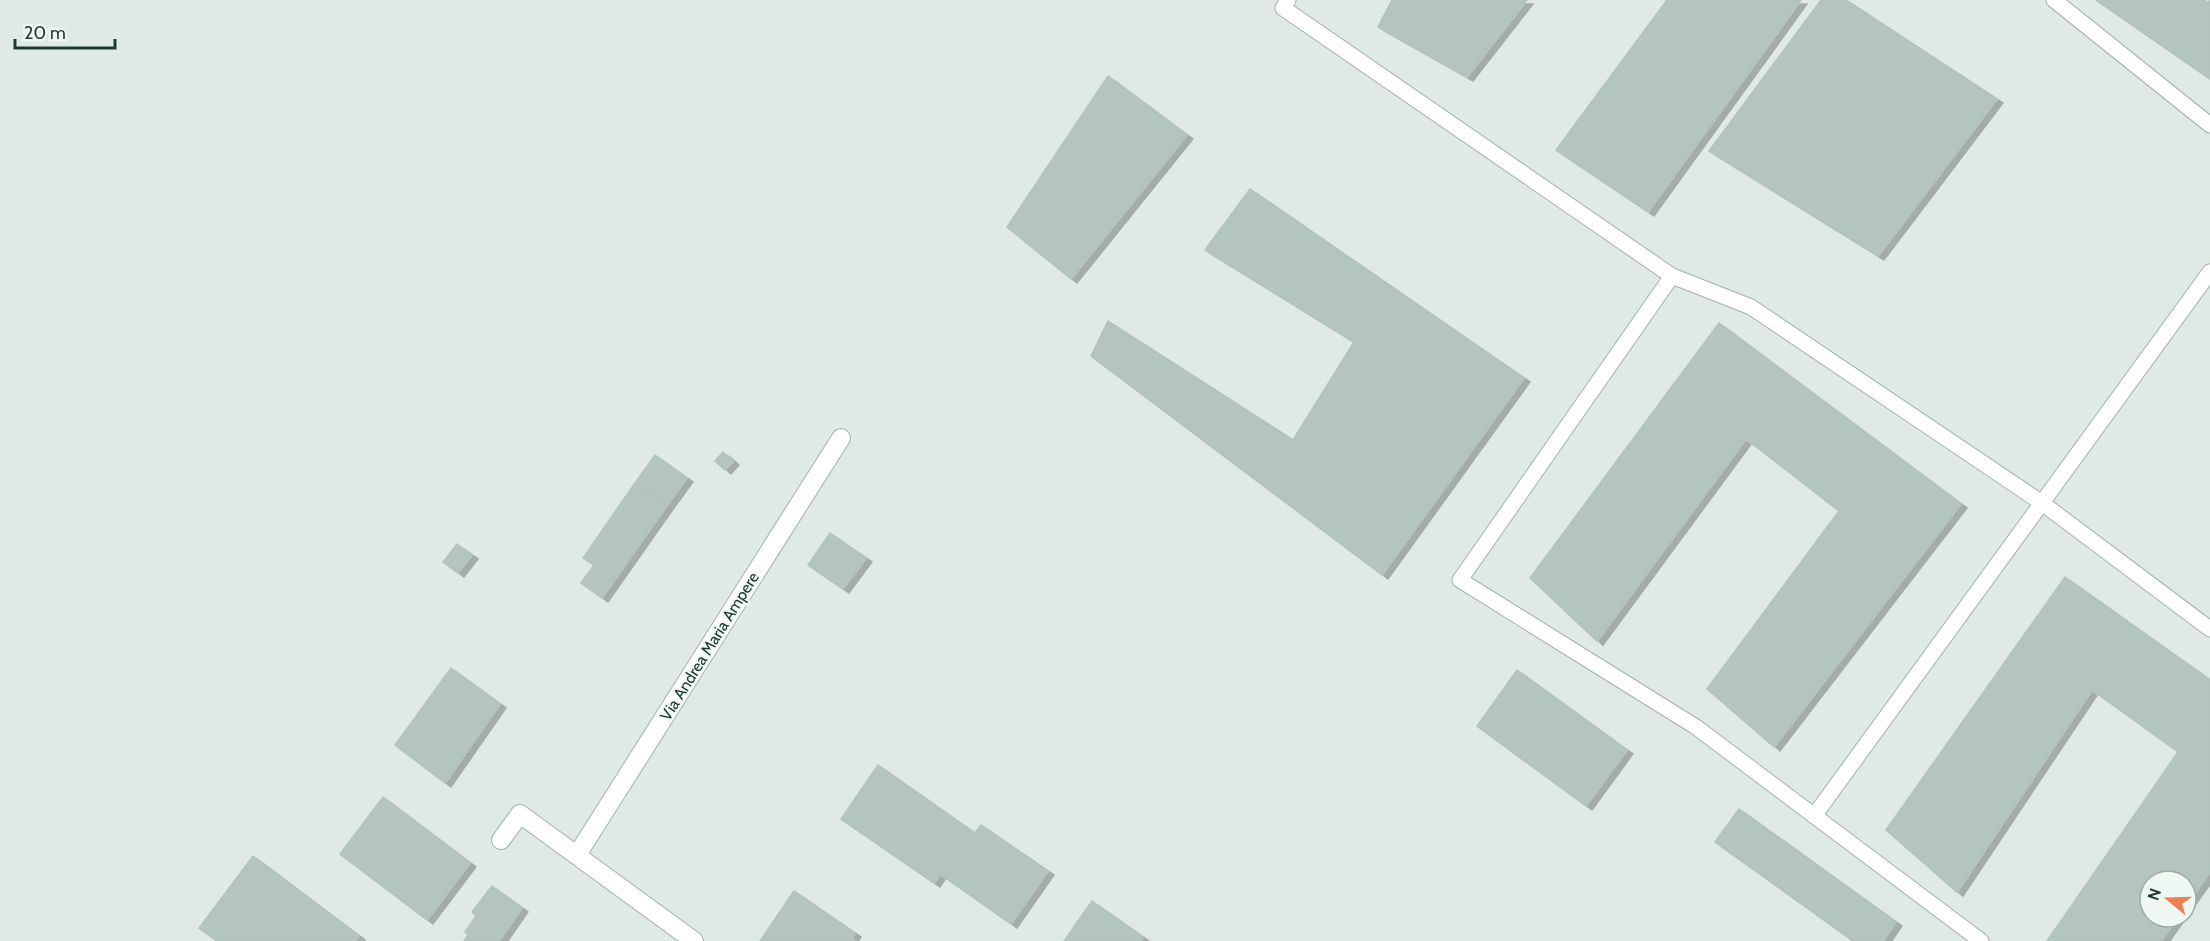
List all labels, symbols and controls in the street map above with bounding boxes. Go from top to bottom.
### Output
scale bar [15,12,116,50]
text: 20 m [24,22,66,44]
street label: Via Andrea Maria Ampere [656,569,763,724]
north arrow [2138,869,2198,929]
text: N [2143,886,2165,903]

